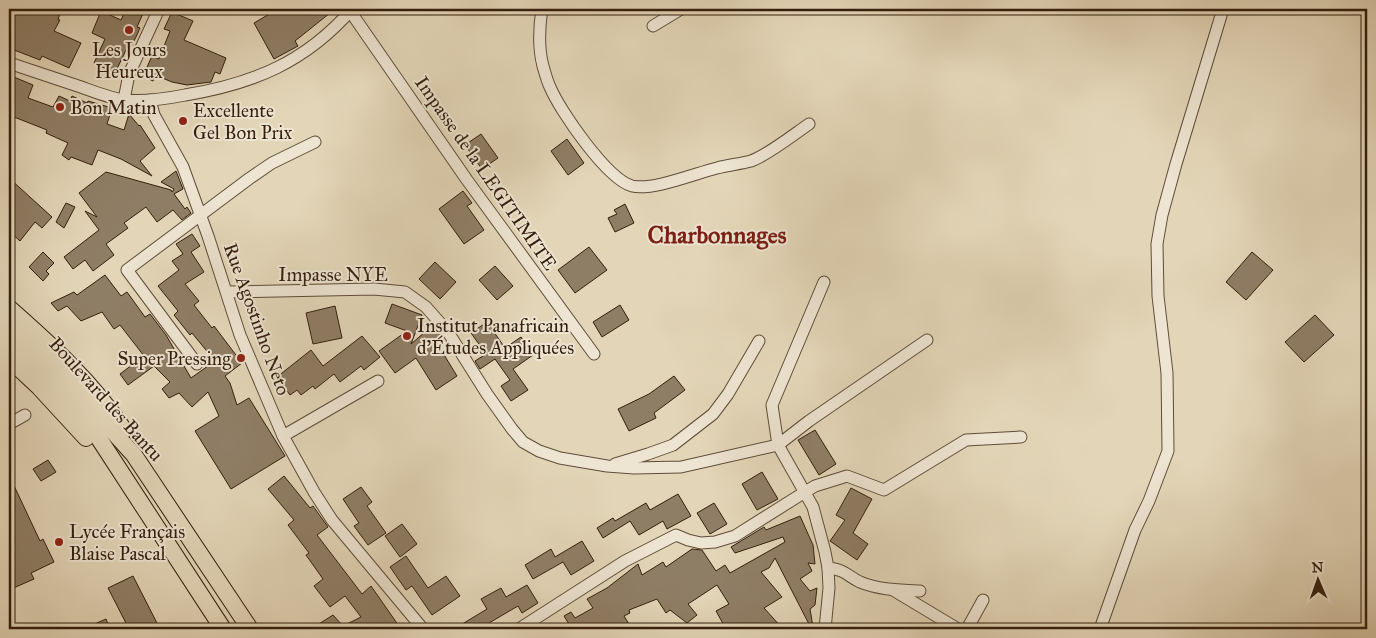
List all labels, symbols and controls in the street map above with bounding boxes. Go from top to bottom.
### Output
marker: Les Jours Heureux [123,24,135,36]
place label: Les Jours Heureux [92,38,166,83]
street label: Impasse de la LEGITIMITE [410,72,562,275]
place label: Bon Matin [70,96,157,119]
place label: Excellente Gel Bon Prix [193,99,293,144]
marker: Bon Matin [54,101,66,113]
marker: Excellente Gel Bon Prix [177,115,189,127]
district label: Charbonnages [648,220,787,250]
street label: Rue Agostinho Neto [218,240,295,399]
street label: Impasse NYE [278,263,388,286]
place label: Institut Panafricain d'Études Appliquées [417,314,574,360]
marker: Institut Panafricain d'Études Appliquées [401,330,413,342]
street label: Boulevard des Bantu [44,332,168,466]
place label: Super Pressing [117,347,231,371]
marker: Super Pressing [235,352,247,364]
place label: Lycée Français Blaise Pascal [69,520,185,565]
marker: Lycée Français Blaise Pascal [53,536,65,548]
north arrow [1294,556,1344,606]
text: N [1311,559,1324,576]

